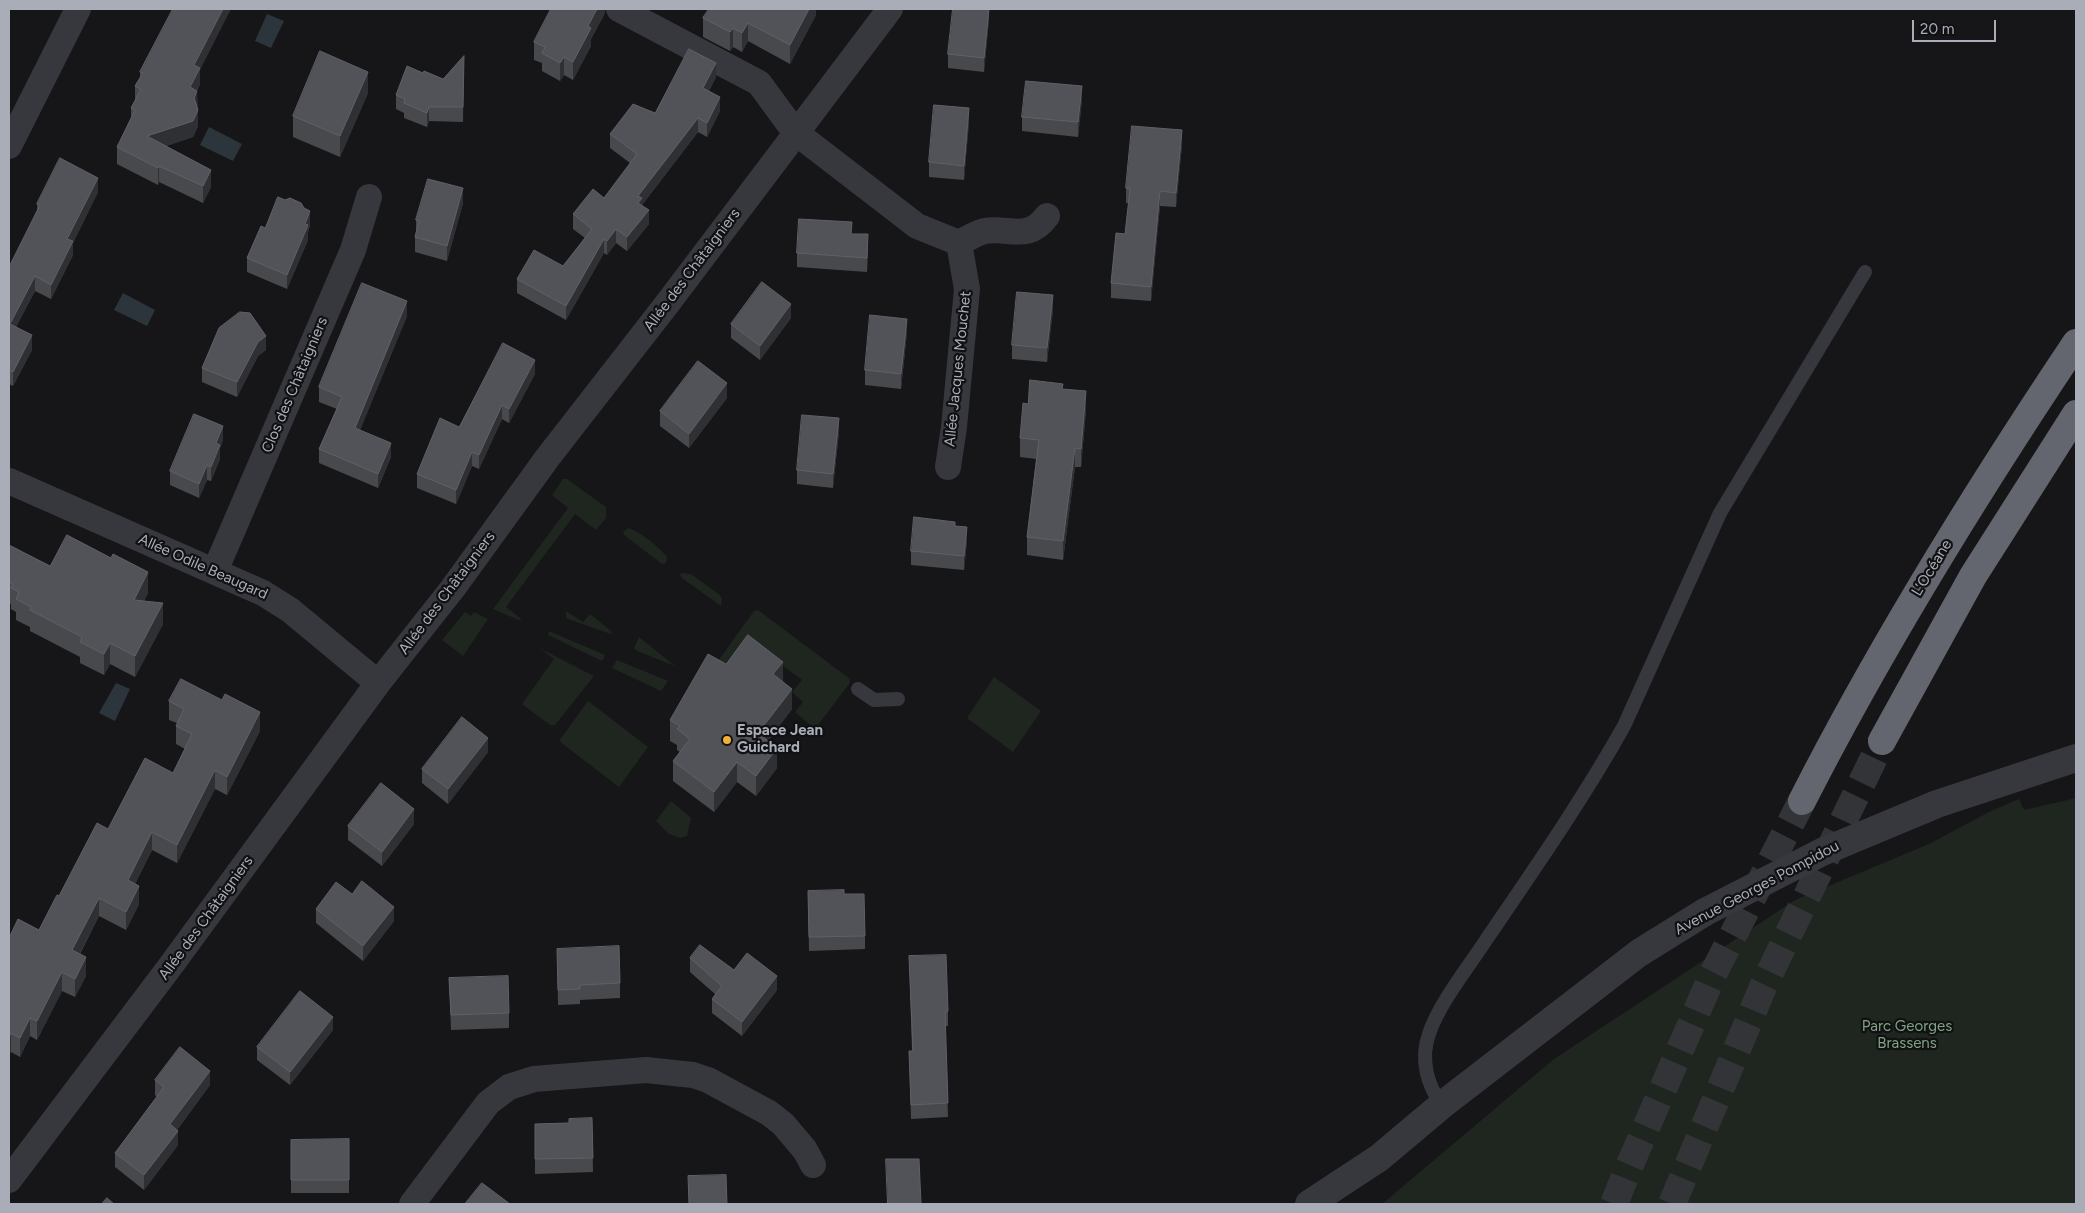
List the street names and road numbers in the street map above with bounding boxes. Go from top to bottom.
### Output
street label: Allée des Châtaigniers [640,205,744,335]
street label: Allée Jacques Mouchet [941,290,975,448]
street label: Clos des Châtaigniers [258,314,332,456]
street label: Allée des Châtaigniers [395,528,499,658]
street label: Allée Odile Beaugard [136,530,270,604]
street label: L’Océane [1908,536,1956,600]
street label: Avenue Georges Pompidou [1672,837,1842,939]
street label: Allée des Châtaigniers [155,852,257,984]

